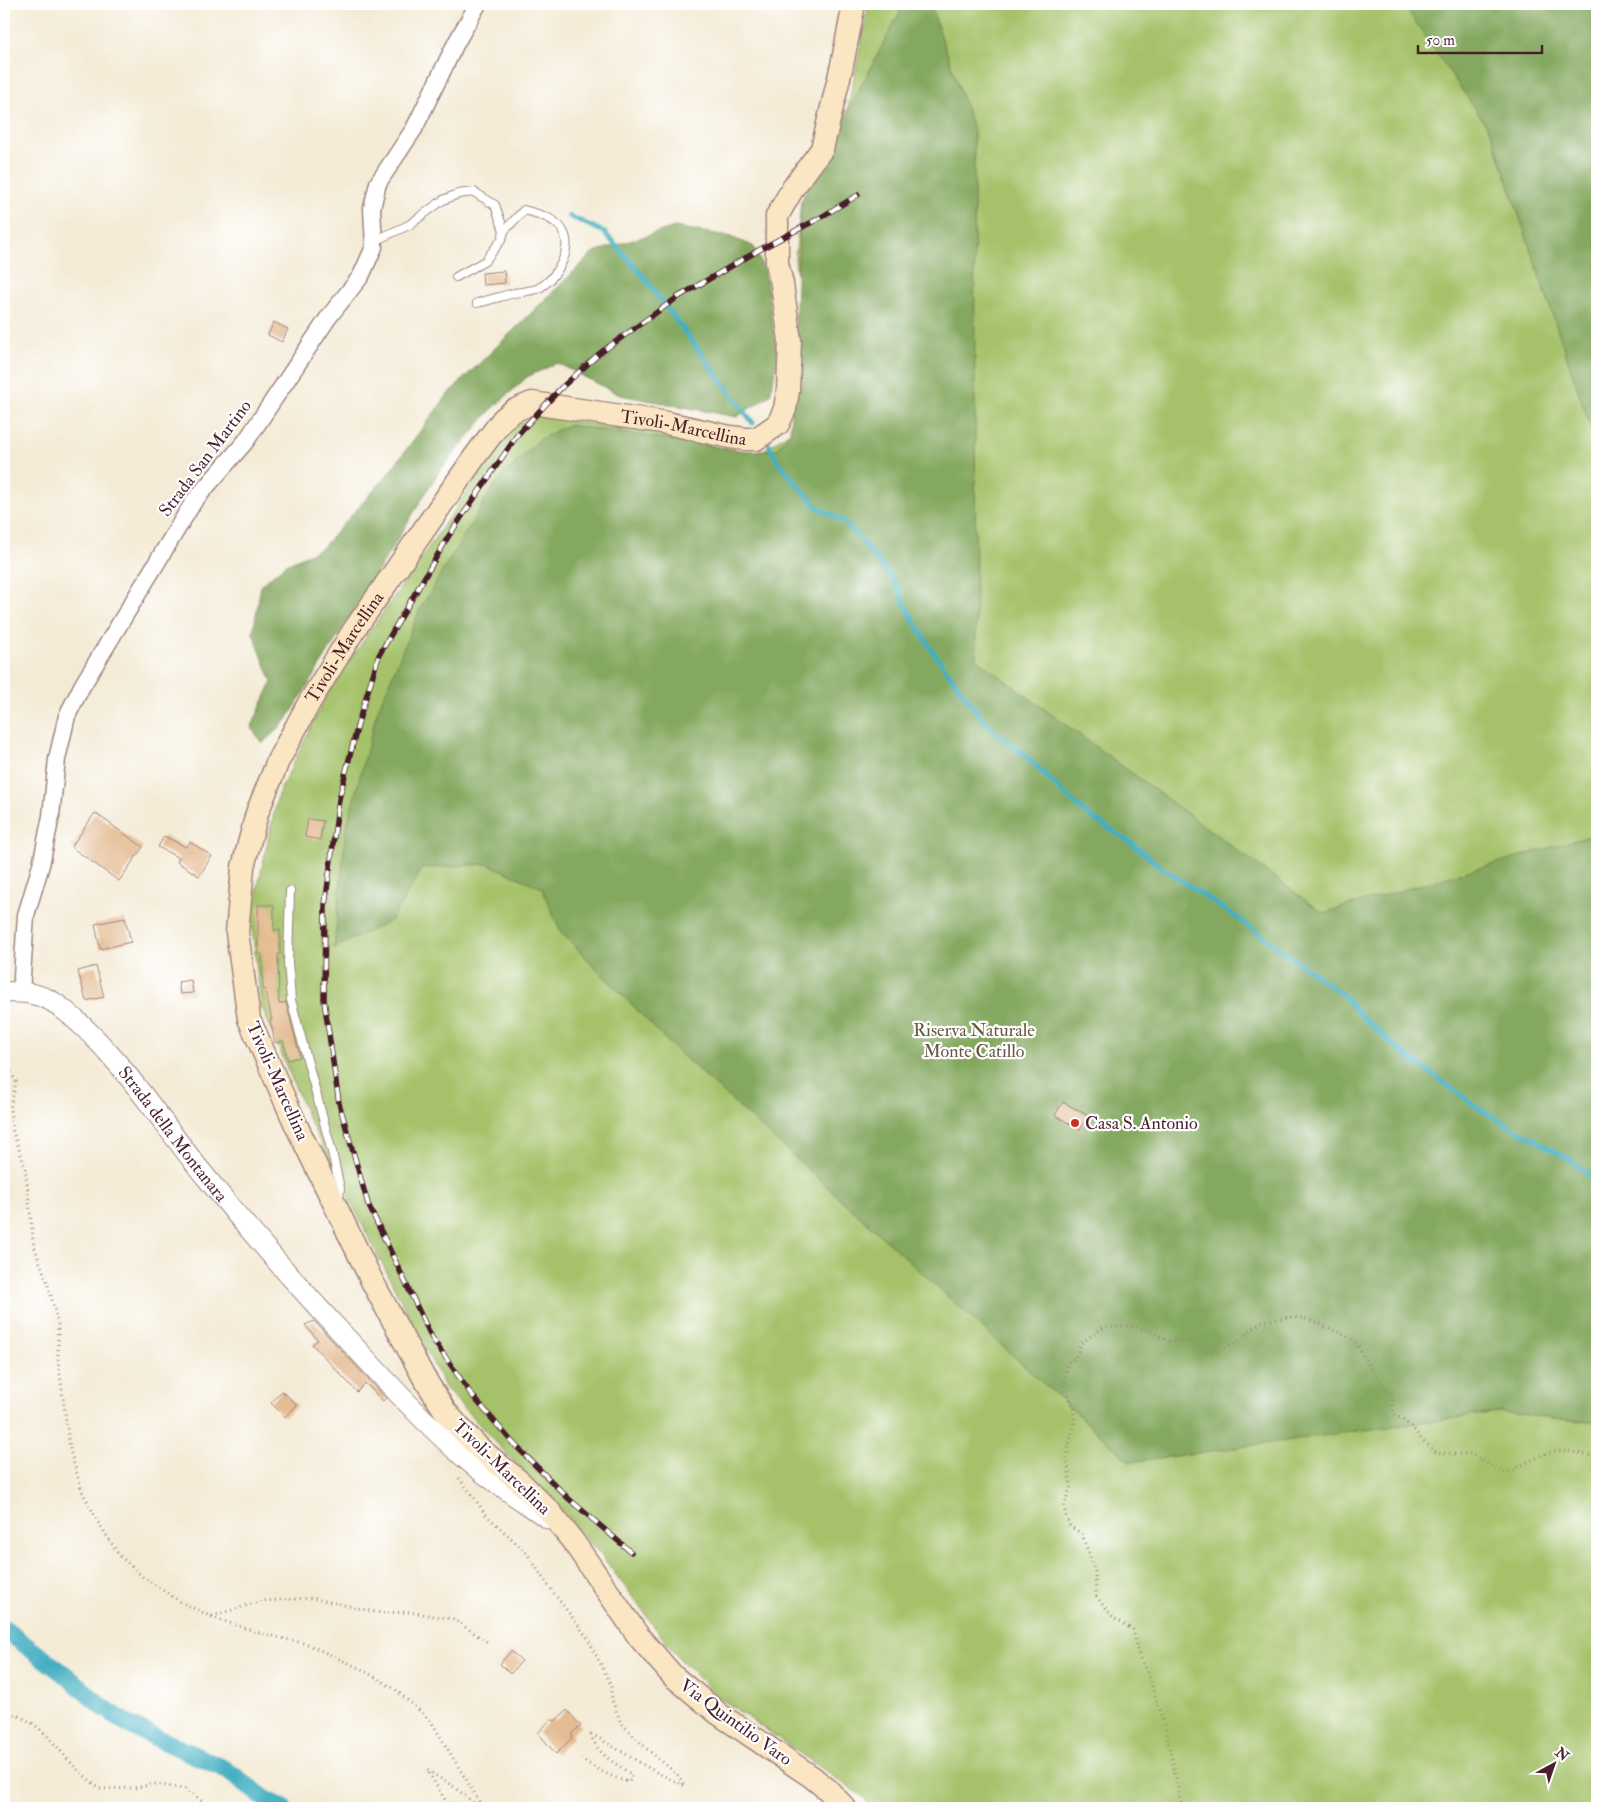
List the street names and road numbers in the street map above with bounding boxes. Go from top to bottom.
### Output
street label: Strada San Martino [154,395,257,521]
street label: Tivoli-Marcellina [619,405,748,451]
street label: Tivoli-Marcellina [301,587,390,707]
street label: Tivoli-Marcellina [241,1018,314,1145]
street label: Strada della Montanara [113,1062,233,1208]
street label: Tivoli-Marcellina [448,1415,556,1520]
street label: Via Quintilio Varo [675,1674,797,1771]

